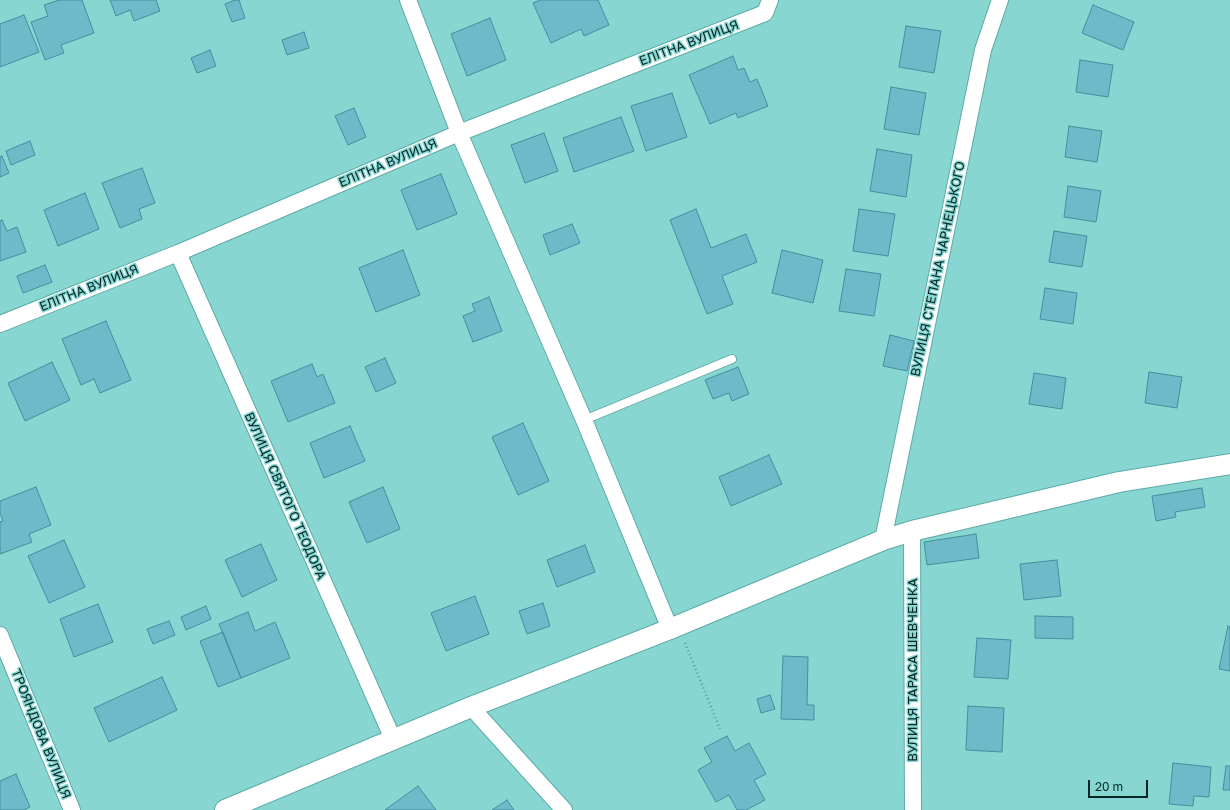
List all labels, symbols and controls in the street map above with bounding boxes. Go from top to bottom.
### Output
street label: ЕЛІТНА ВУЛИЦЯ [637,17,741,69]
street label: ЕЛІТНА ВУЛИЦЯ [336,135,440,191]
street label: ВУЛИЦЯ СТЕПАНА ЧАРНЕЦЬКОГО [908,160,968,378]
street label: ЕЛІТНА ВУЛИЦЯ [37,261,141,315]
street label: ВУЛИЦЯ СВЯТОГО ТЕОДОРА [241,410,329,582]
street label: ВУЛИЦЯ ТАРАСА ШЕВЧЕНКА [905,578,921,762]
street label: ТРОЯНДОВА ВУЛИЦЯ [8,667,74,801]
scale bar [1090,772,1150,798]
text: 20 m [1095,779,1123,794]

